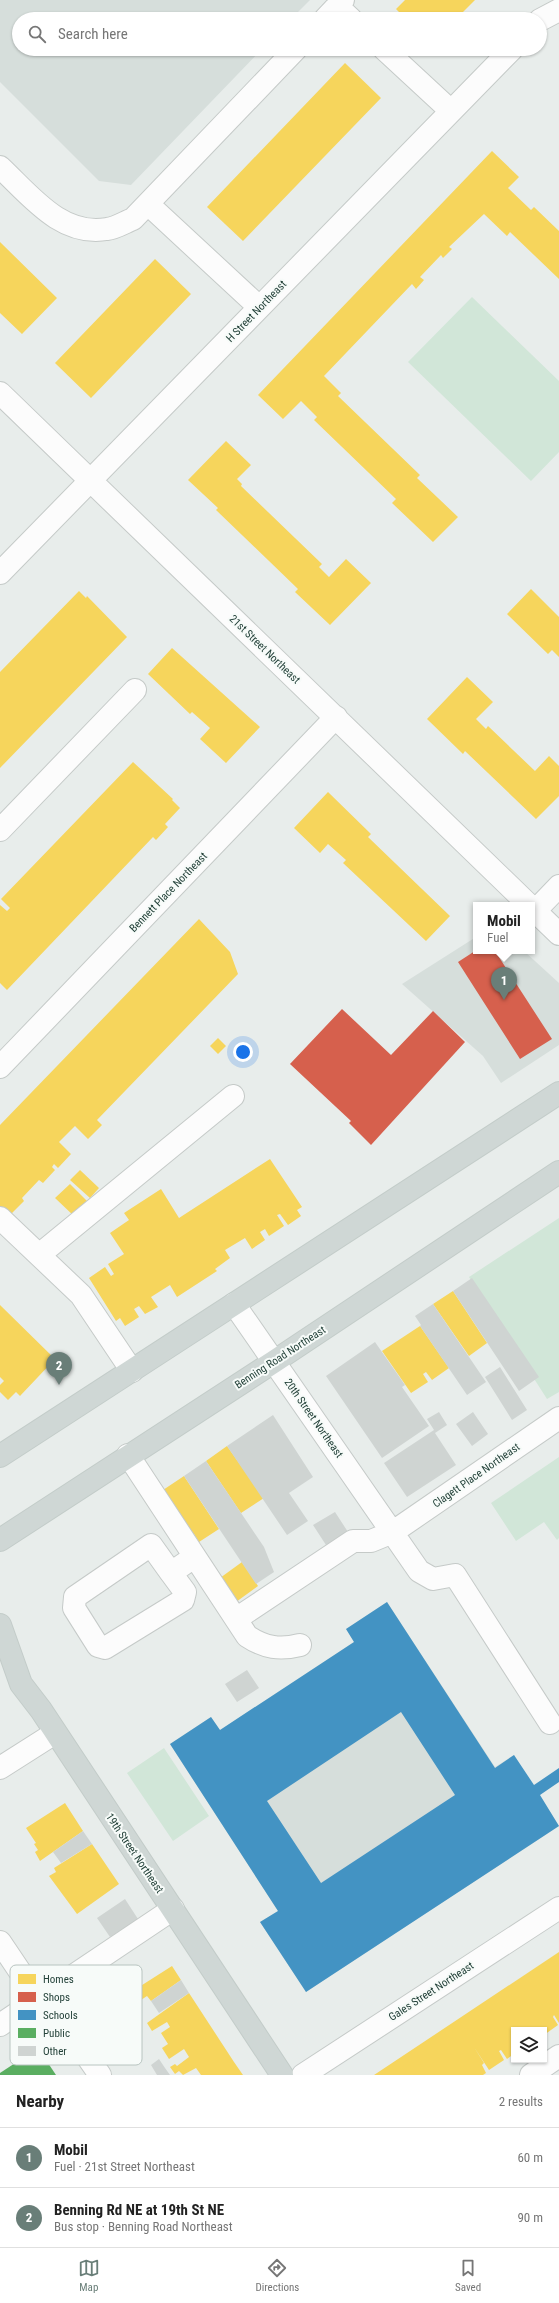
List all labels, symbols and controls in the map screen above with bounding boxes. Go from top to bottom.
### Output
search box [12,12,547,56]
icon: search [26,23,48,45]
text: Search here [58,25,128,43]
street label: H Street Northeast [224,278,289,345]
street label: 21st Street Northeast [227,612,303,686]
street label: Bennett Place Northeast [127,850,210,935]
popup [473,902,535,954]
text: Mobil [487,912,521,930]
text: Fuel [487,930,509,945]
pin: 1 [491,967,517,1000]
your location [233,1042,253,1062]
street label: Benning Road Northeast [233,1323,328,1392]
pin: 2 [46,1352,72,1385]
street label: 20th Street Northeast [281,1376,346,1460]
street label: Clagett Place Northeast [430,1440,522,1510]
street label: 19th Street Northeast [103,1811,166,1896]
street label: Gales Street Northeast [386,1959,476,2024]
legend [10,1965,142,2065]
text: Homes [43,1973,74,1986]
text: Shops [43,1991,70,2004]
text: Schools [43,2009,78,2022]
text: Public [43,2027,70,2040]
map controls [511,2027,547,2063]
button: layers [511,2027,547,2063]
text: Other [43,2045,67,2058]
text: Nearby [16,2091,64,2111]
text: 2 results [499,2094,543,2109]
text: Mobil [54,2141,88,2159]
text: 1 [26,2150,32,2165]
text: 60 m [517,2150,543,2165]
text: Fuel · 21st Street Northeast [54,2159,195,2174]
text: Benning Rd NE at 19th St NE [54,2201,224,2219]
text: 2 [26,2210,32,2225]
text: 90 m [517,2210,543,2225]
text: Bus stop · Benning Road Northeast [54,2219,233,2234]
tab: Map [78,2257,100,2294]
tab: Directions [255,2257,299,2294]
tab: Saved [455,2257,481,2294]

